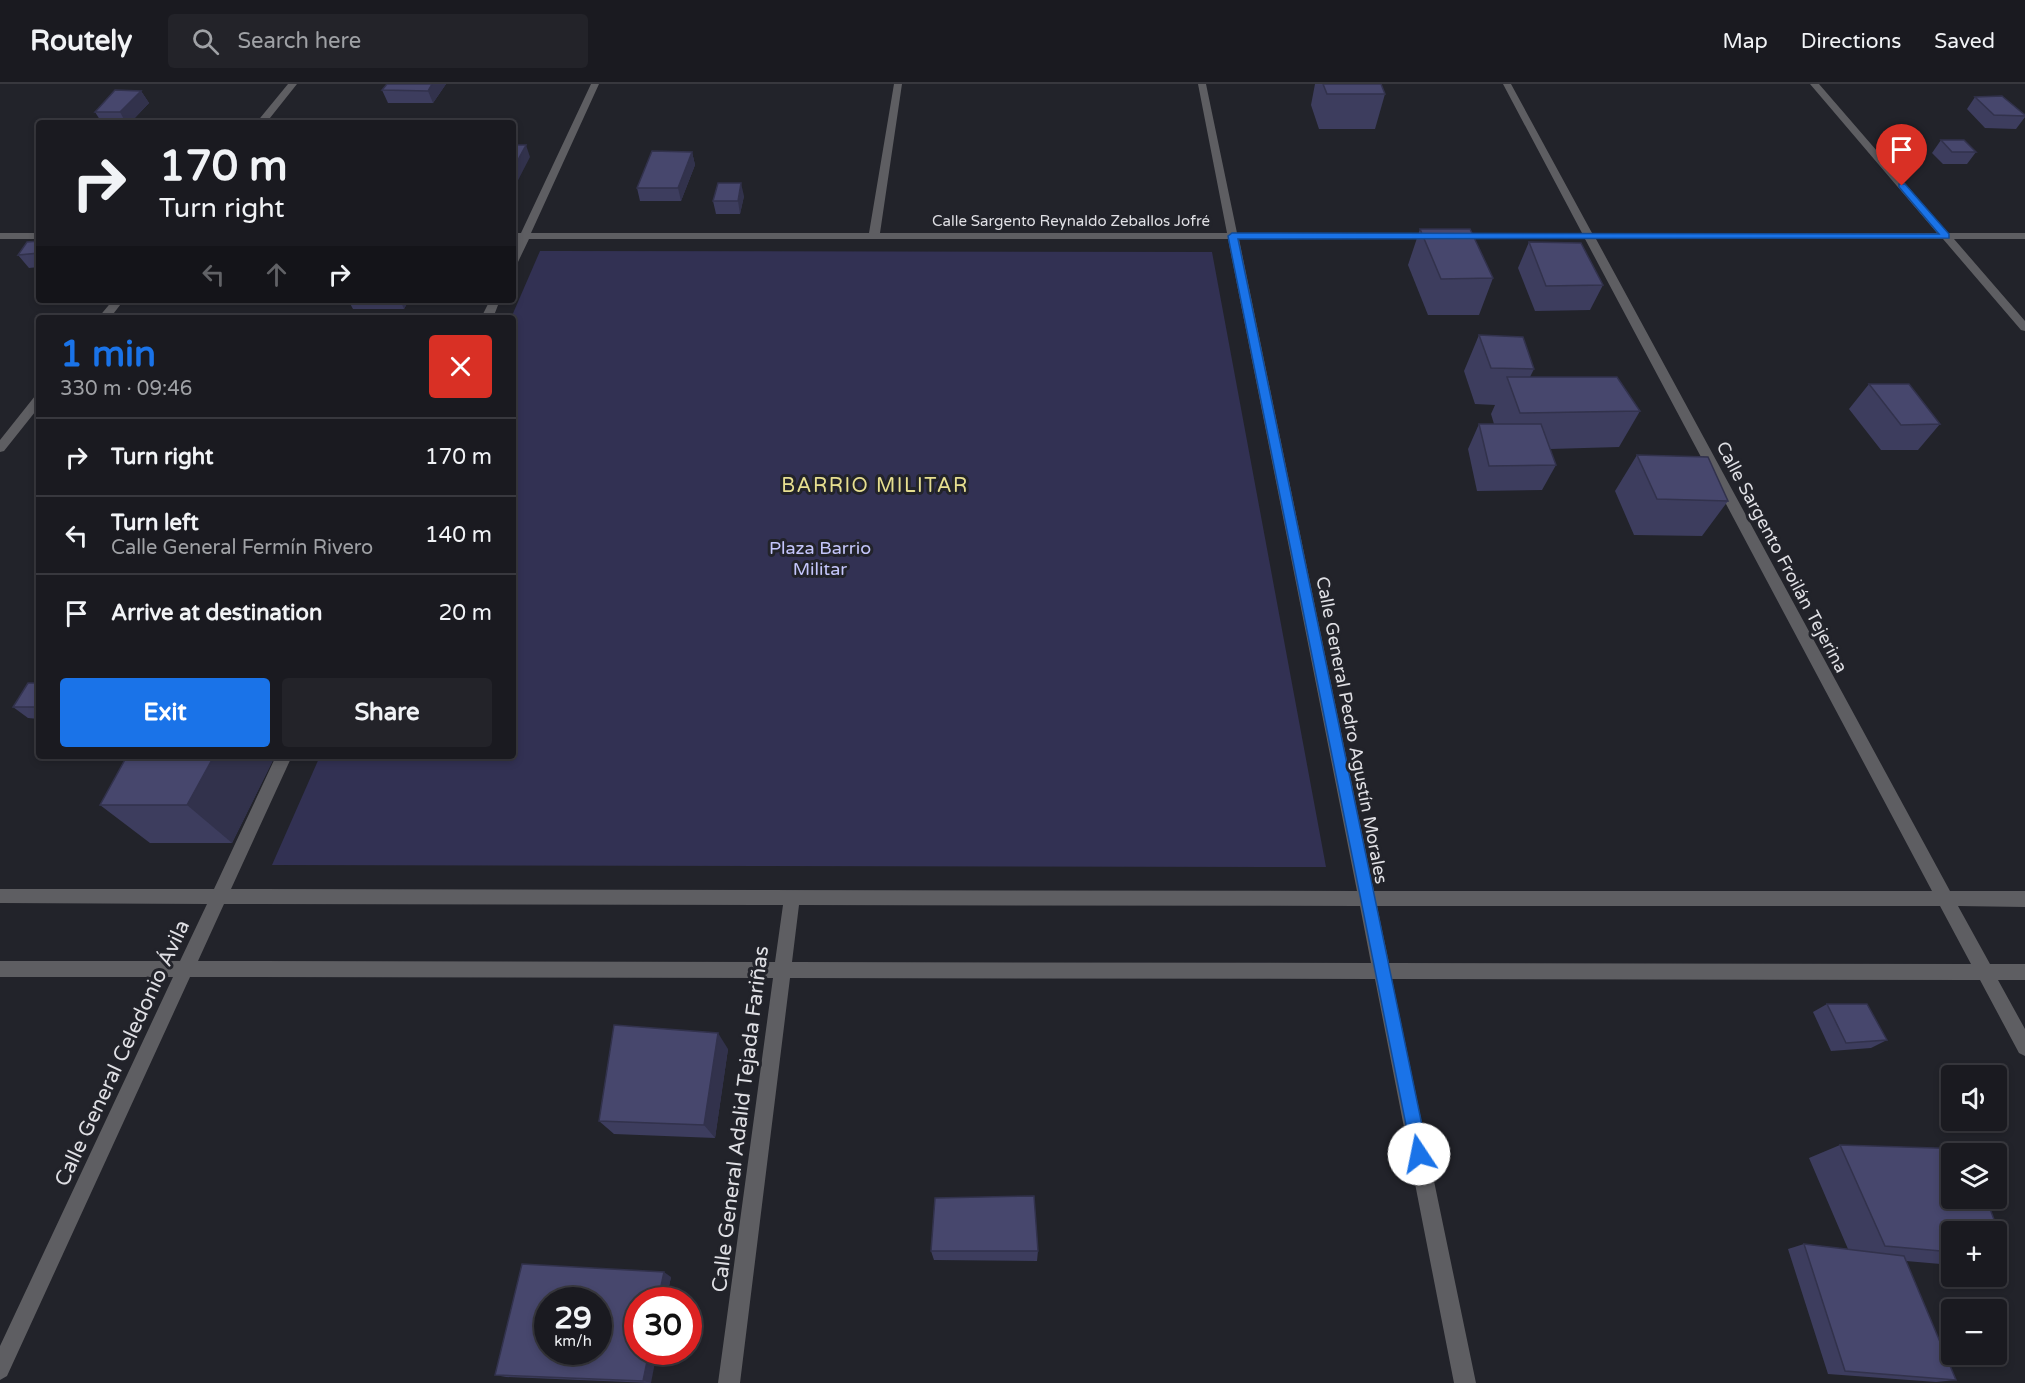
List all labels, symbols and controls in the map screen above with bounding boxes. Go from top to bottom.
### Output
search box [168,14,588,68]
text: Routely [30,24,132,58]
icon: search [189,25,222,58]
text: Search here [237,28,361,54]
text: Map [1722,29,1768,54]
text: Directions [1801,29,1901,54]
text: Saved [1934,29,1995,54]
pin [1876,124,1927,186]
icon: arrive [1885,133,1918,166]
text: 170 m [159,141,288,192]
icon: right [60,144,138,222]
text: Turn right [159,192,285,225]
street label: Calle Sargento Reynaldo Zeballos Jofré [932,212,1210,230]
icon: left [197,258,230,291]
icon: ahead [260,258,293,291]
icon: right [323,258,356,291]
text: 1 min [60,333,156,376]
button: close [429,335,492,398]
text: 330 m · 09:46 [60,377,192,401]
street label: Calle Sargento Froilán Tejerina [1712,438,1852,676]
icon: right [60,441,93,474]
text: Turn right [111,444,213,470]
text: 170 m [425,444,492,470]
district label: BARRIO MILITAR [781,474,969,498]
text: Turn left [111,510,199,536]
icon: left [60,519,93,552]
text: 140 m [425,522,492,548]
text: Calle General Fermín Rivero [111,536,373,560]
park label: Plaza Barrio Militar [769,537,871,580]
street label: Calle General Pedro Agustín Morales [1311,574,1393,886]
icon: arrive [60,597,93,630]
text: Arrive at destination [111,600,322,626]
text: 20 m [438,600,492,626]
button: Exit [60,678,270,747]
button: Share [282,678,492,747]
street label: Calle General Celedonio Ávila [50,916,195,1190]
street label: Calle General Adalid Tejada Fariñas [707,944,774,1294]
map controls [1941,1065,2007,1365]
button: sound [1941,1065,2007,1131]
position arrow [1387,1122,1451,1186]
button: layers [1941,1143,2007,1209]
button: + [1941,1221,2007,1287]
speed limit sign: 30 [624,1287,702,1365]
button: − [1941,1299,2007,1365]
text: 29 [554,1300,592,1337]
text: km/h [554,1332,592,1350]

